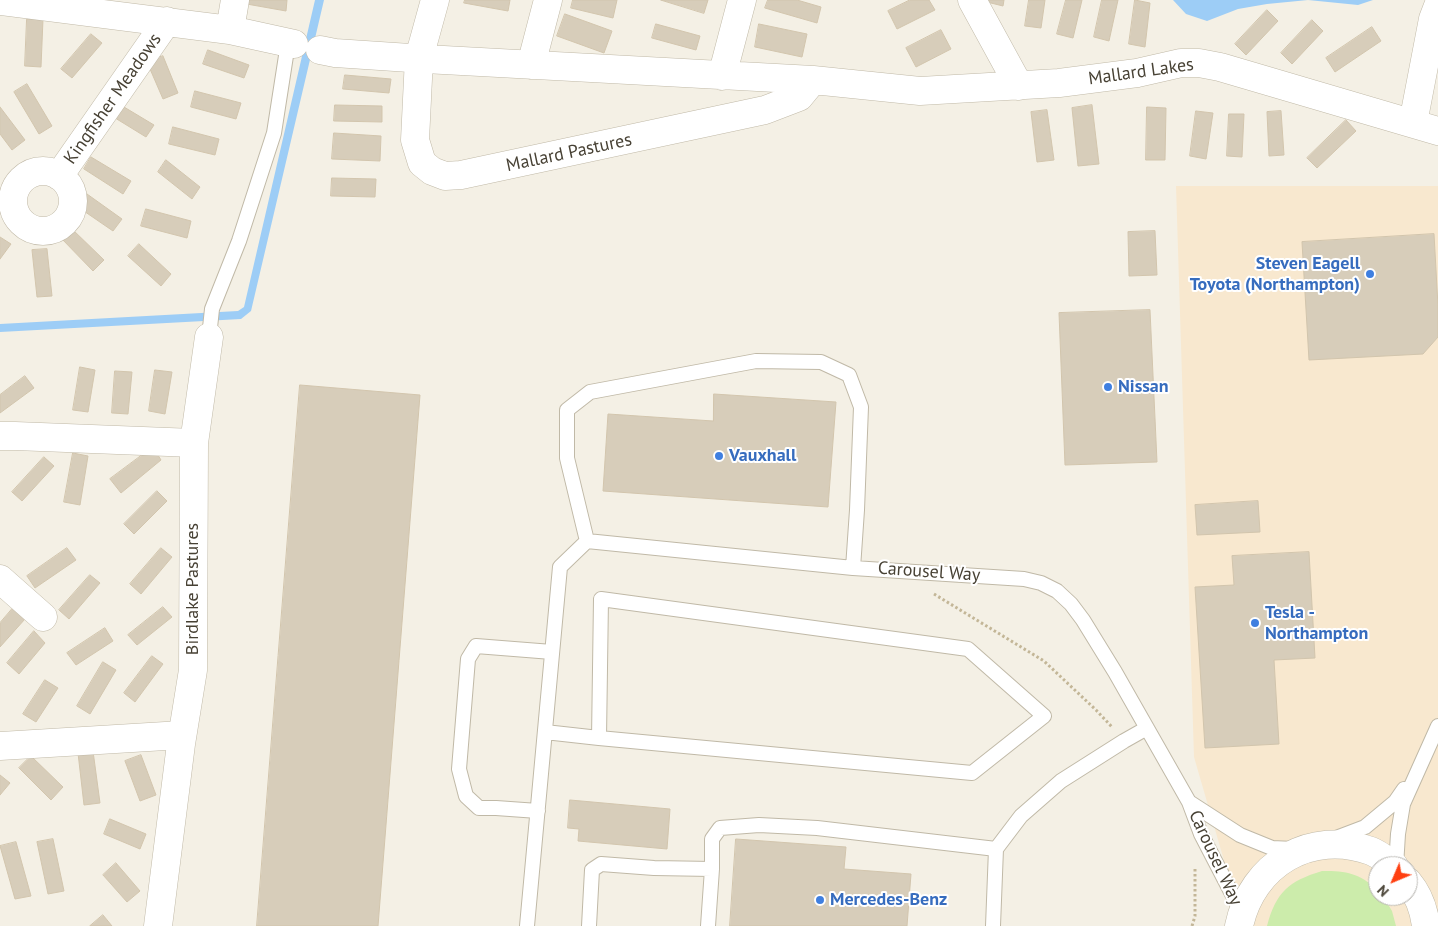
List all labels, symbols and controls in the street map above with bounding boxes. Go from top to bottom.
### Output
street label: Kingfisher Meadows [60,29,166,169]
street label: Mallard Lakes [1087,54,1195,90]
street label: Mallard Pastures [504,129,634,177]
place label: Steven Eagell Toyota (Northampton) [1190,253,1360,296]
marker: Steven Eagell Toyota (Northampton) [1364,268,1376,280]
place label: Nissan [1118,376,1169,398]
marker: Nissan [1102,381,1114,393]
place label: Vauxhall [729,445,796,467]
marker: Vauxhall [713,450,725,462]
street label: Birdlake Pastures [182,523,204,655]
street label: Carousel Way [877,558,981,586]
place label: Tesla - Northampton [1265,602,1368,644]
marker: Tesla - Northampton [1249,617,1261,629]
street label: Carousel Way [1184,807,1246,909]
north arrow [1368,856,1418,906]
text: N [1373,881,1393,901]
place label: Mercedes-Benz [830,889,947,911]
marker: Mercedes-Benz [814,894,826,906]

